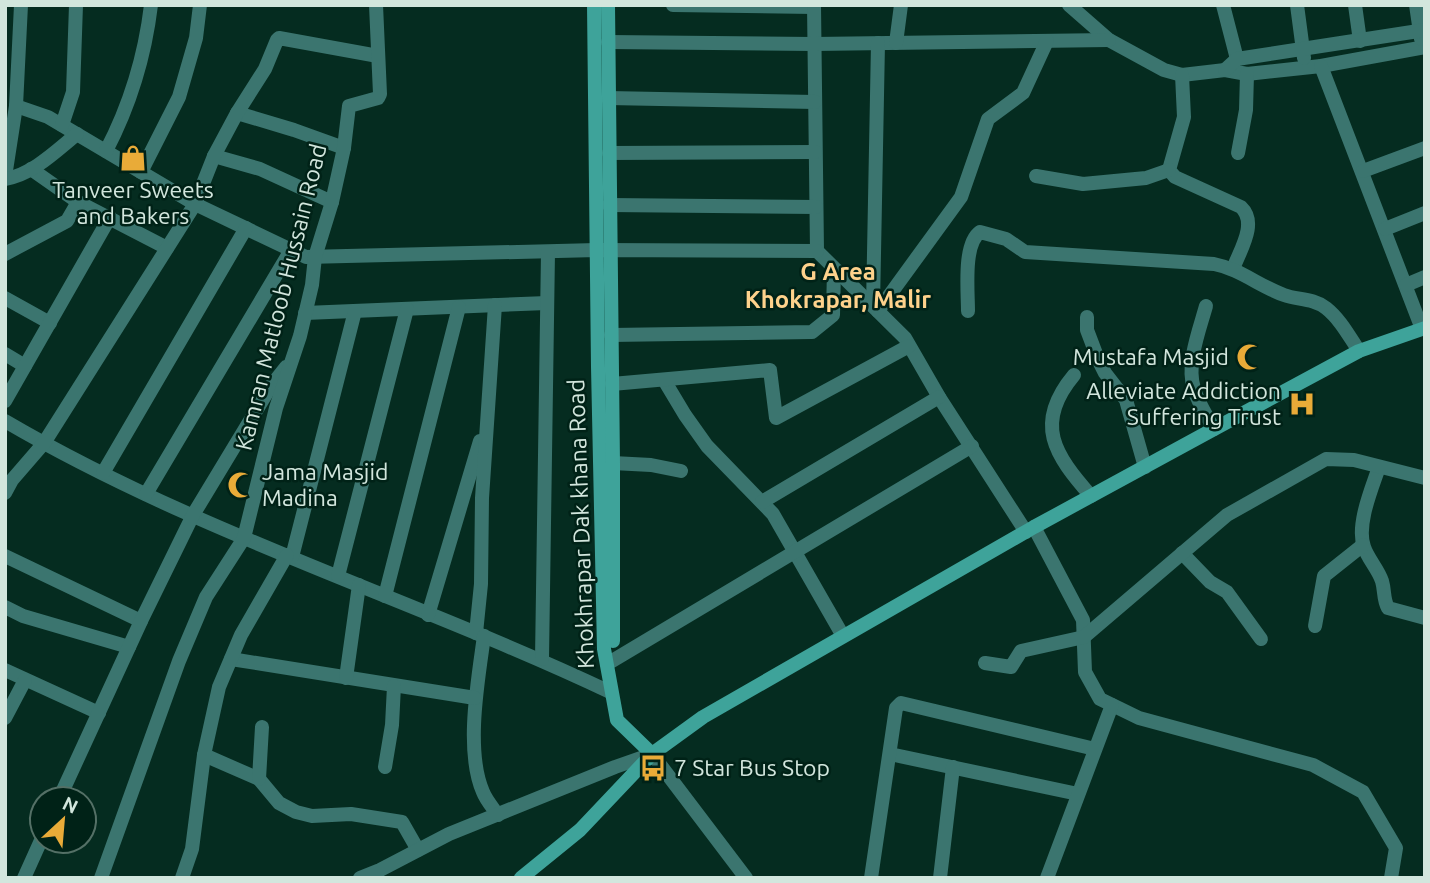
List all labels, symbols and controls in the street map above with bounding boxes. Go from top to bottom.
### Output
street label: Kamran Matloob Hussain Road [230,141,331,453]
shop icon: Tanveer Sweets and Bakers [118,143,148,173]
place label: Tanveer Sweets and Bakers [52,177,214,228]
district label: G Area Khokrapar, Malir [745,258,931,313]
mosque icon: Mustafa Masjid [1235,342,1265,372]
place label: Mustafa Masjid [1073,344,1229,369]
place label: Alleviate Addiction Suffering Trust [1086,378,1281,429]
street label: Khokhrapar Dak khana Road [563,379,598,669]
hospital icon: Alleviate Addiction Suffering Trust [1287,389,1317,419]
place label: Jama Masjid Madina [262,459,389,510]
mosque icon: Jama Masjid Madina [226,470,256,500]
bus stop icon: 7 Star Bus Stop [638,753,668,783]
place label: 7 Star Bus Stop [674,755,830,780]
north arrow [28,785,98,855]
text: N [59,792,82,818]

